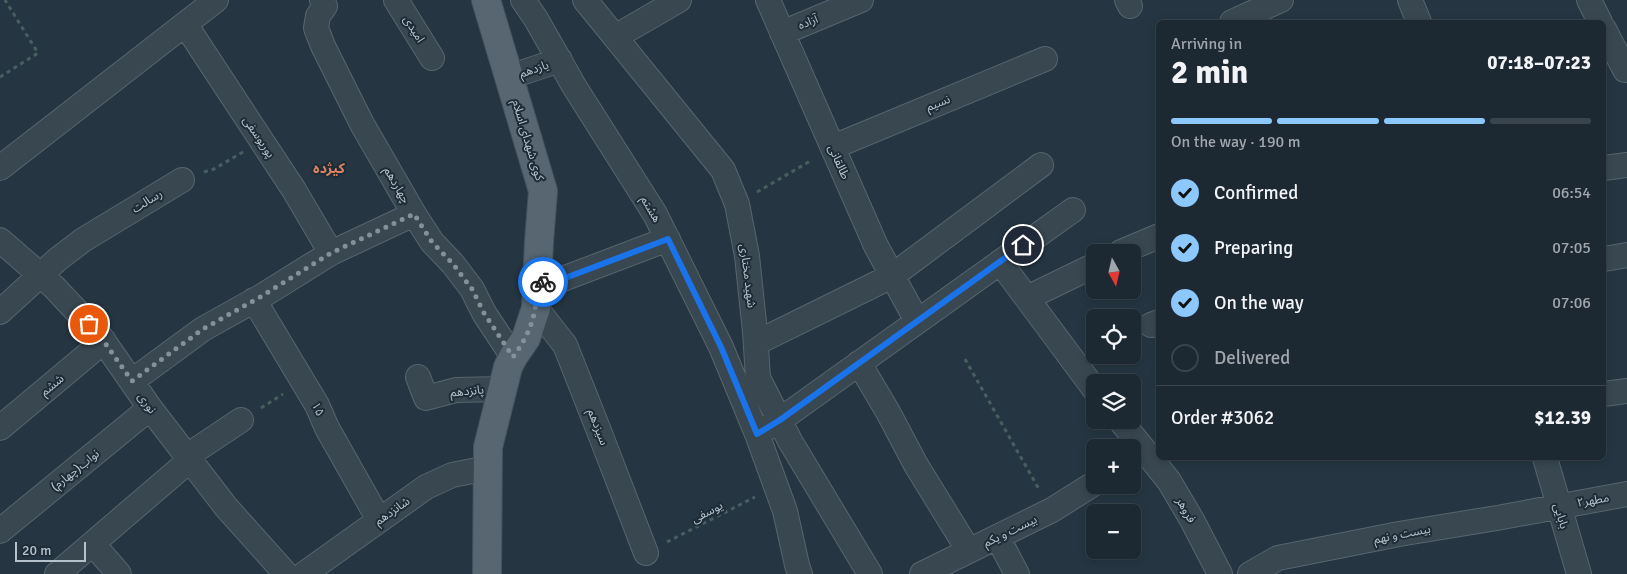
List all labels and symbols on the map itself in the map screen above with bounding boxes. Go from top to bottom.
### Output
street label: آزاده [796,12,821,33]
street label: امیدی [399,13,428,46]
street label: یازدهم [517,57,551,82]
street label: نسیم [924,92,953,116]
street label: کوی شهدای اسلام [507,98,547,184]
street label: پوریوسفی [239,114,278,161]
street label: طالقانی [824,143,853,182]
district label: کیژده [313,160,346,177]
street label: چهاردهم [379,164,413,207]
street label: رسالت [129,186,165,217]
street label: هشتم [636,193,664,226]
pin [1002,224,1044,266]
street label: شهید مختاری [736,243,759,309]
north arrow [1086,244,1141,299]
courier [518,257,568,307]
pin [68,303,110,345]
street label: ششم [37,371,68,400]
street label: پانزدهم [449,383,485,401]
street label: نوری [134,390,159,417]
street label: ۱۵ [308,400,327,419]
street label: سیزدهم [583,407,611,448]
street label: نواب(چهارم) [48,446,103,495]
street label: مطهر۲ [1576,490,1610,511]
street label: شانزدهم [372,494,414,530]
street label: فروهر [1172,494,1199,526]
street label: یوسفی [689,498,726,527]
street label: بابایی [1550,502,1571,531]
street label: بیست و یکم [981,512,1040,552]
street label: بیست و نهم [1372,522,1432,548]
scale bar [15,539,86,562]

